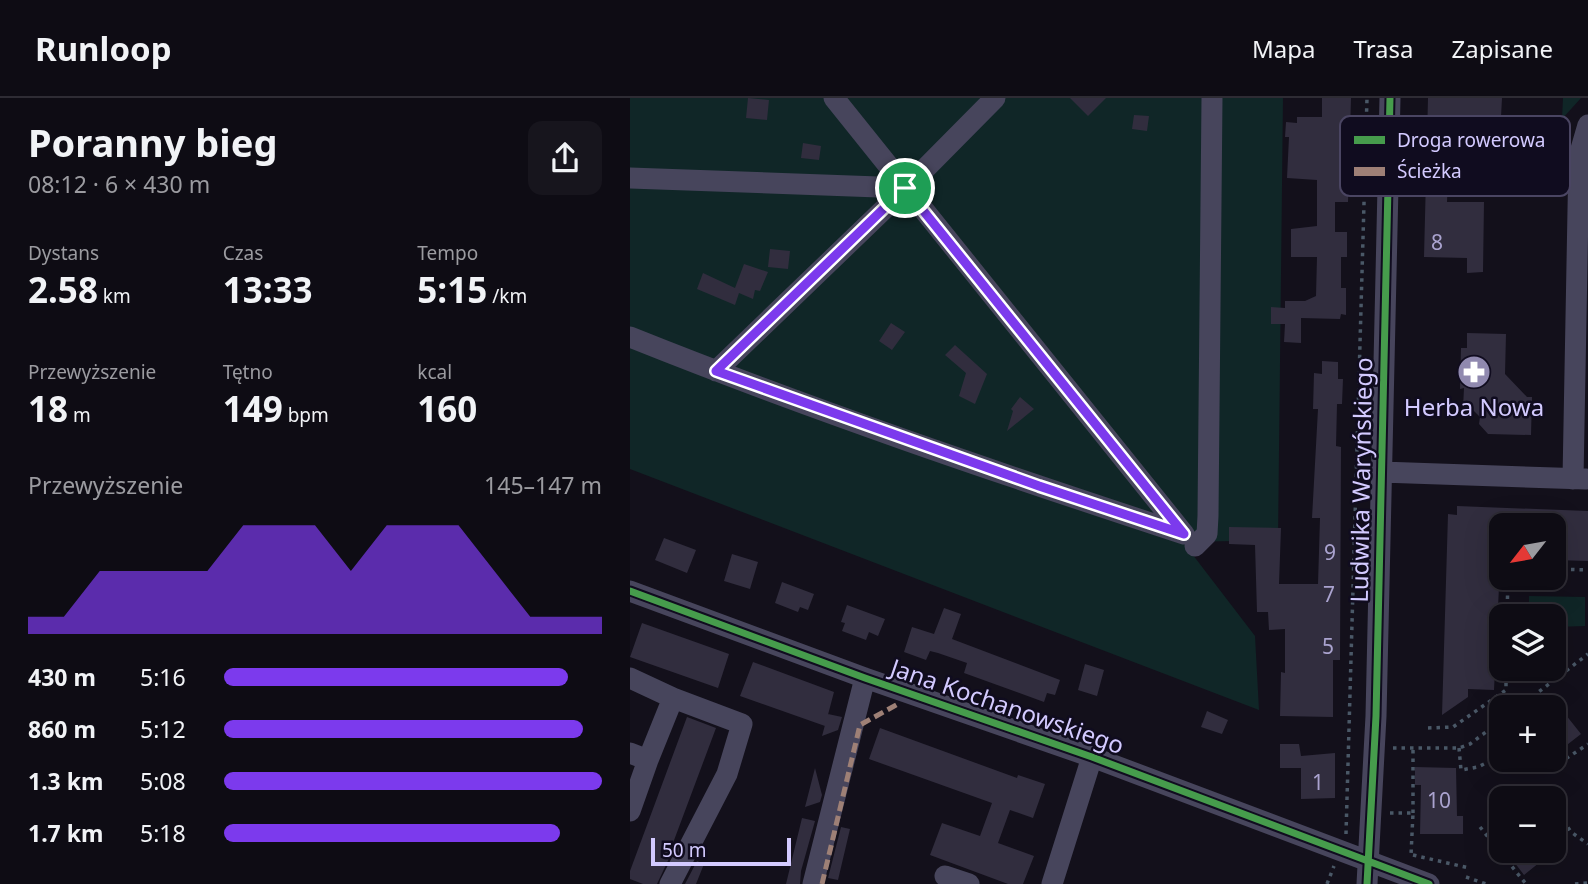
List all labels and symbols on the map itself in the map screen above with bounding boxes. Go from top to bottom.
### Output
legend [1340,116,1570,196]
text: Droga rowerowa [1397,127,1546,153]
pin [875,158,935,218]
text: Ścieżka [1397,158,1462,184]
house number: 8 [1431,228,1443,256]
pharmacy icon: Herba Nowa [1455,353,1493,391]
street label: Ludwika Waryńskiego [1342,357,1379,603]
place label: Herba Nowa [1404,390,1544,423]
north arrow [1489,513,1566,590]
house number: 9 [1324,538,1336,566]
house number: 7 [1323,580,1335,608]
house number: 5 [1322,632,1334,660]
street label: Jana Kochanowskiego [884,649,1129,761]
house number: 1 [1312,768,1324,796]
house number: 10 [1427,786,1451,814]
scale bar [651,835,791,867]

